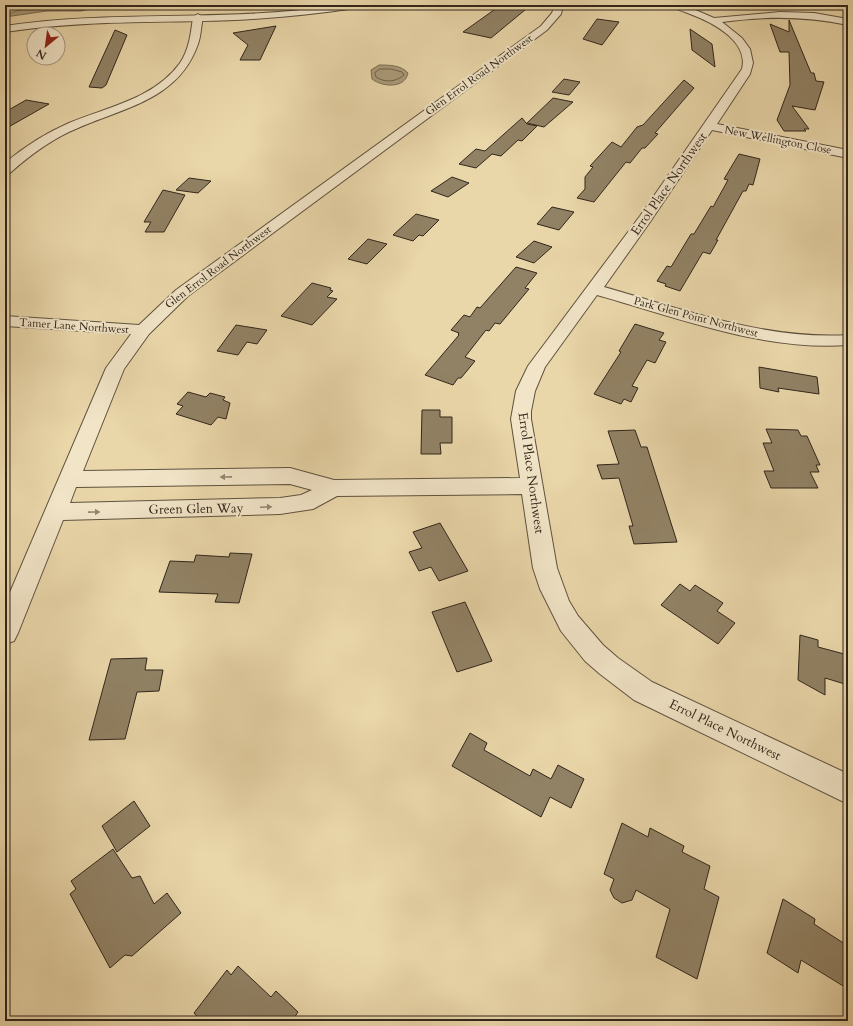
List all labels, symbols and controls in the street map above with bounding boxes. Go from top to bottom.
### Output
north arrow [26,26,66,66]
street label: Glen Errol Road Northwest [422,31,536,119]
text: N [33,45,49,63]
street label: New Wellington Close [723,122,833,158]
street label: Errol Place Northwest [627,129,711,239]
street label: Glen Errol Road Northwest [162,222,275,312]
street label: Park Glen Point Northwest [632,293,760,341]
street label: Tamer Lane Northwest [19,315,130,337]
street label: Errol Place Northwest [514,411,548,535]
one-way arrow [220,473,232,480]
street label: Green Glen Way [148,499,244,519]
one-way arrow [260,504,273,510]
one-way arrow [88,508,100,515]
street label: Errol Place Northwest [666,695,784,765]

